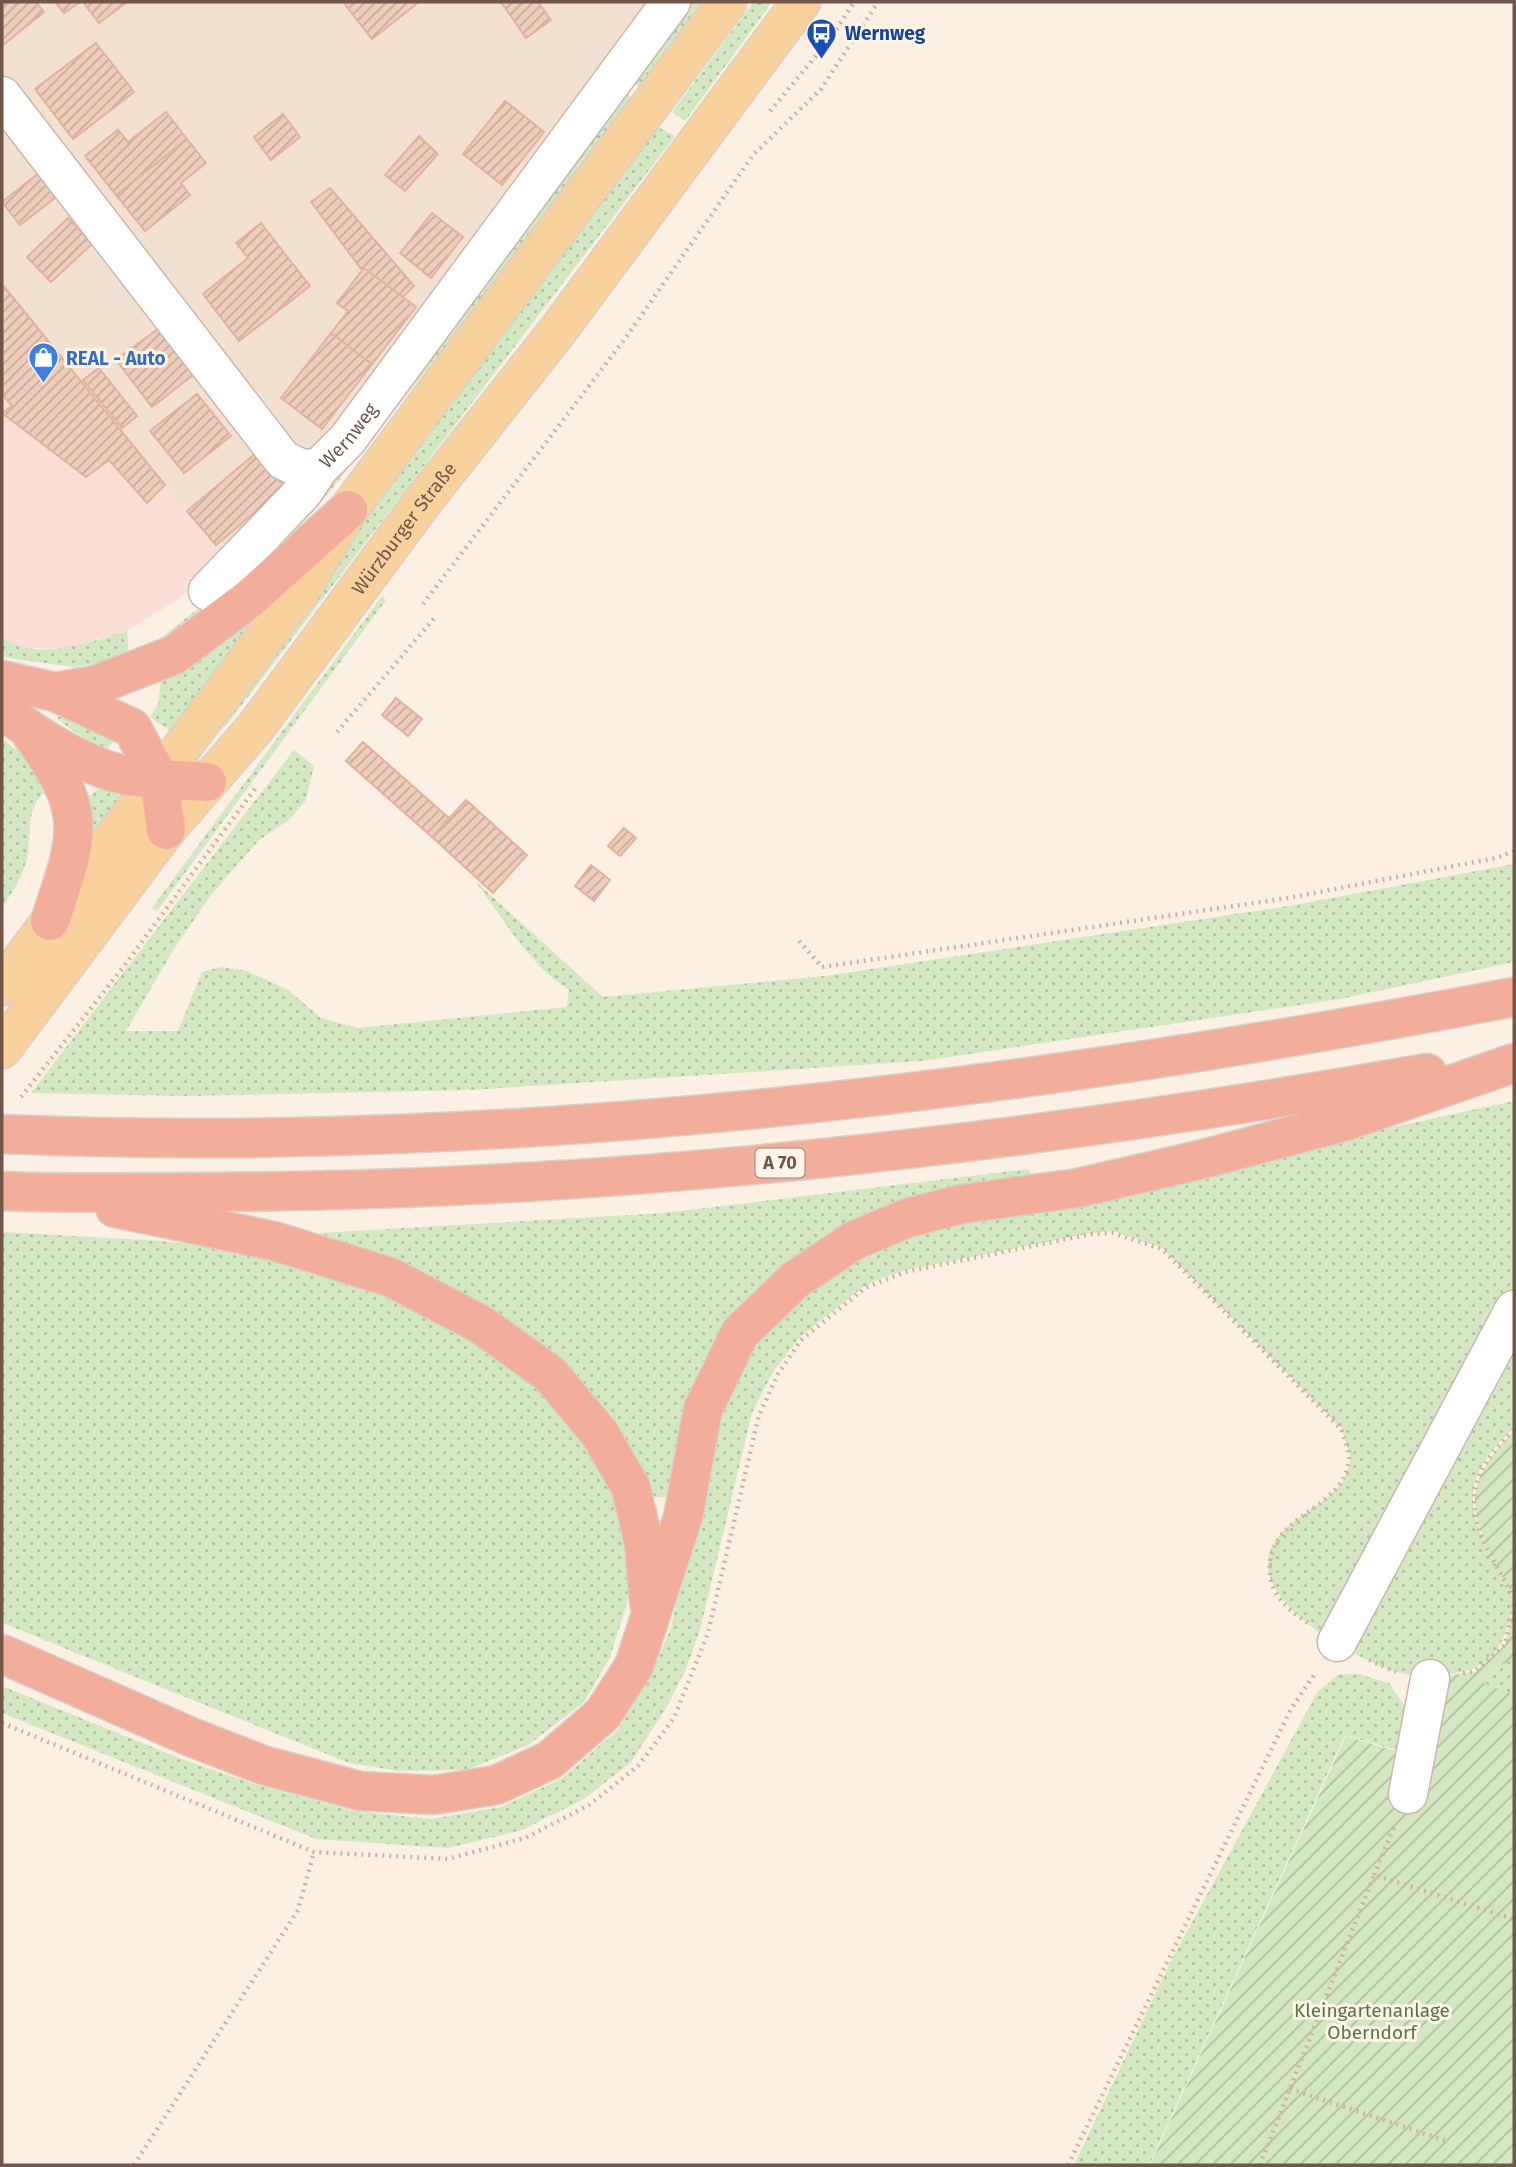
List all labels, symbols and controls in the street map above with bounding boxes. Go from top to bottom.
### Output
bus stop icon: Wernweg [805,16,839,60]
place label: Wernweg [845,22,926,45]
shop icon: REAL - Auto [26,341,60,385]
place label: REAL - Auto [66,347,166,370]
street label: Wernweg [314,398,382,473]
street label: Würzburger Straße [347,458,461,599]
road number: A 70 [756,1148,804,1178]
park label: Kleingartenanlage Oberndorf [1294,1999,1450,2044]

